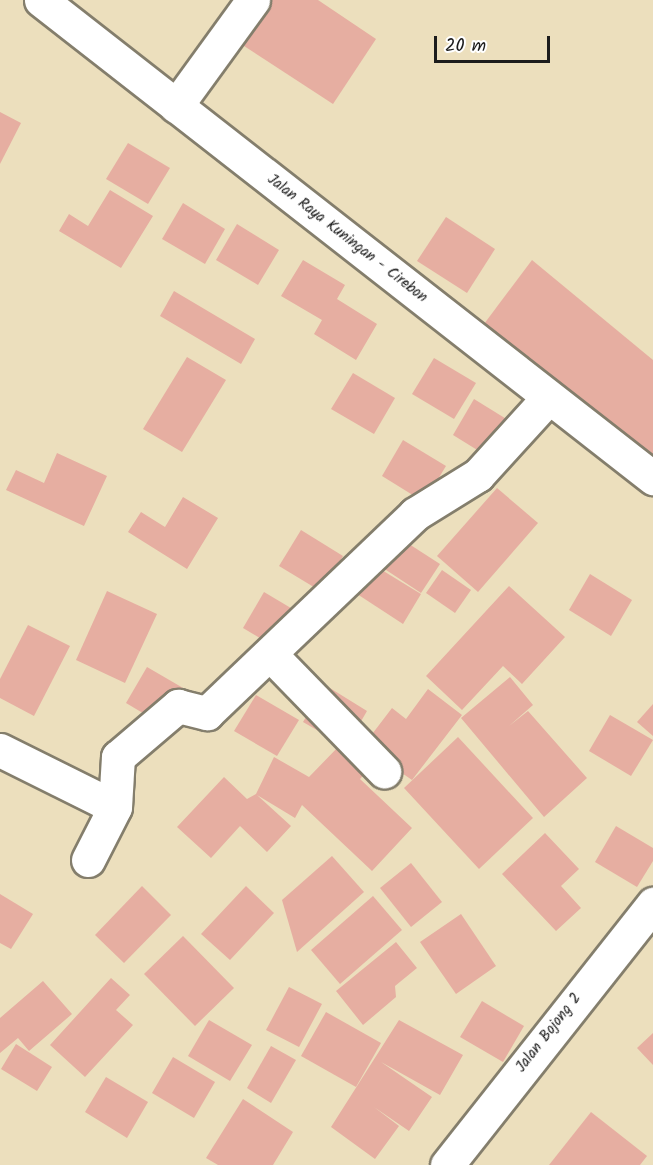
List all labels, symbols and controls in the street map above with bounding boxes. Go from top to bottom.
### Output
scale bar [437,24,552,62]
text: 20 m [445,32,486,61]
street label: Jalan Raya Kuningan - Cirebon [263,171,431,307]
street label: Jalan Bojong 2 [512,990,586,1076]

